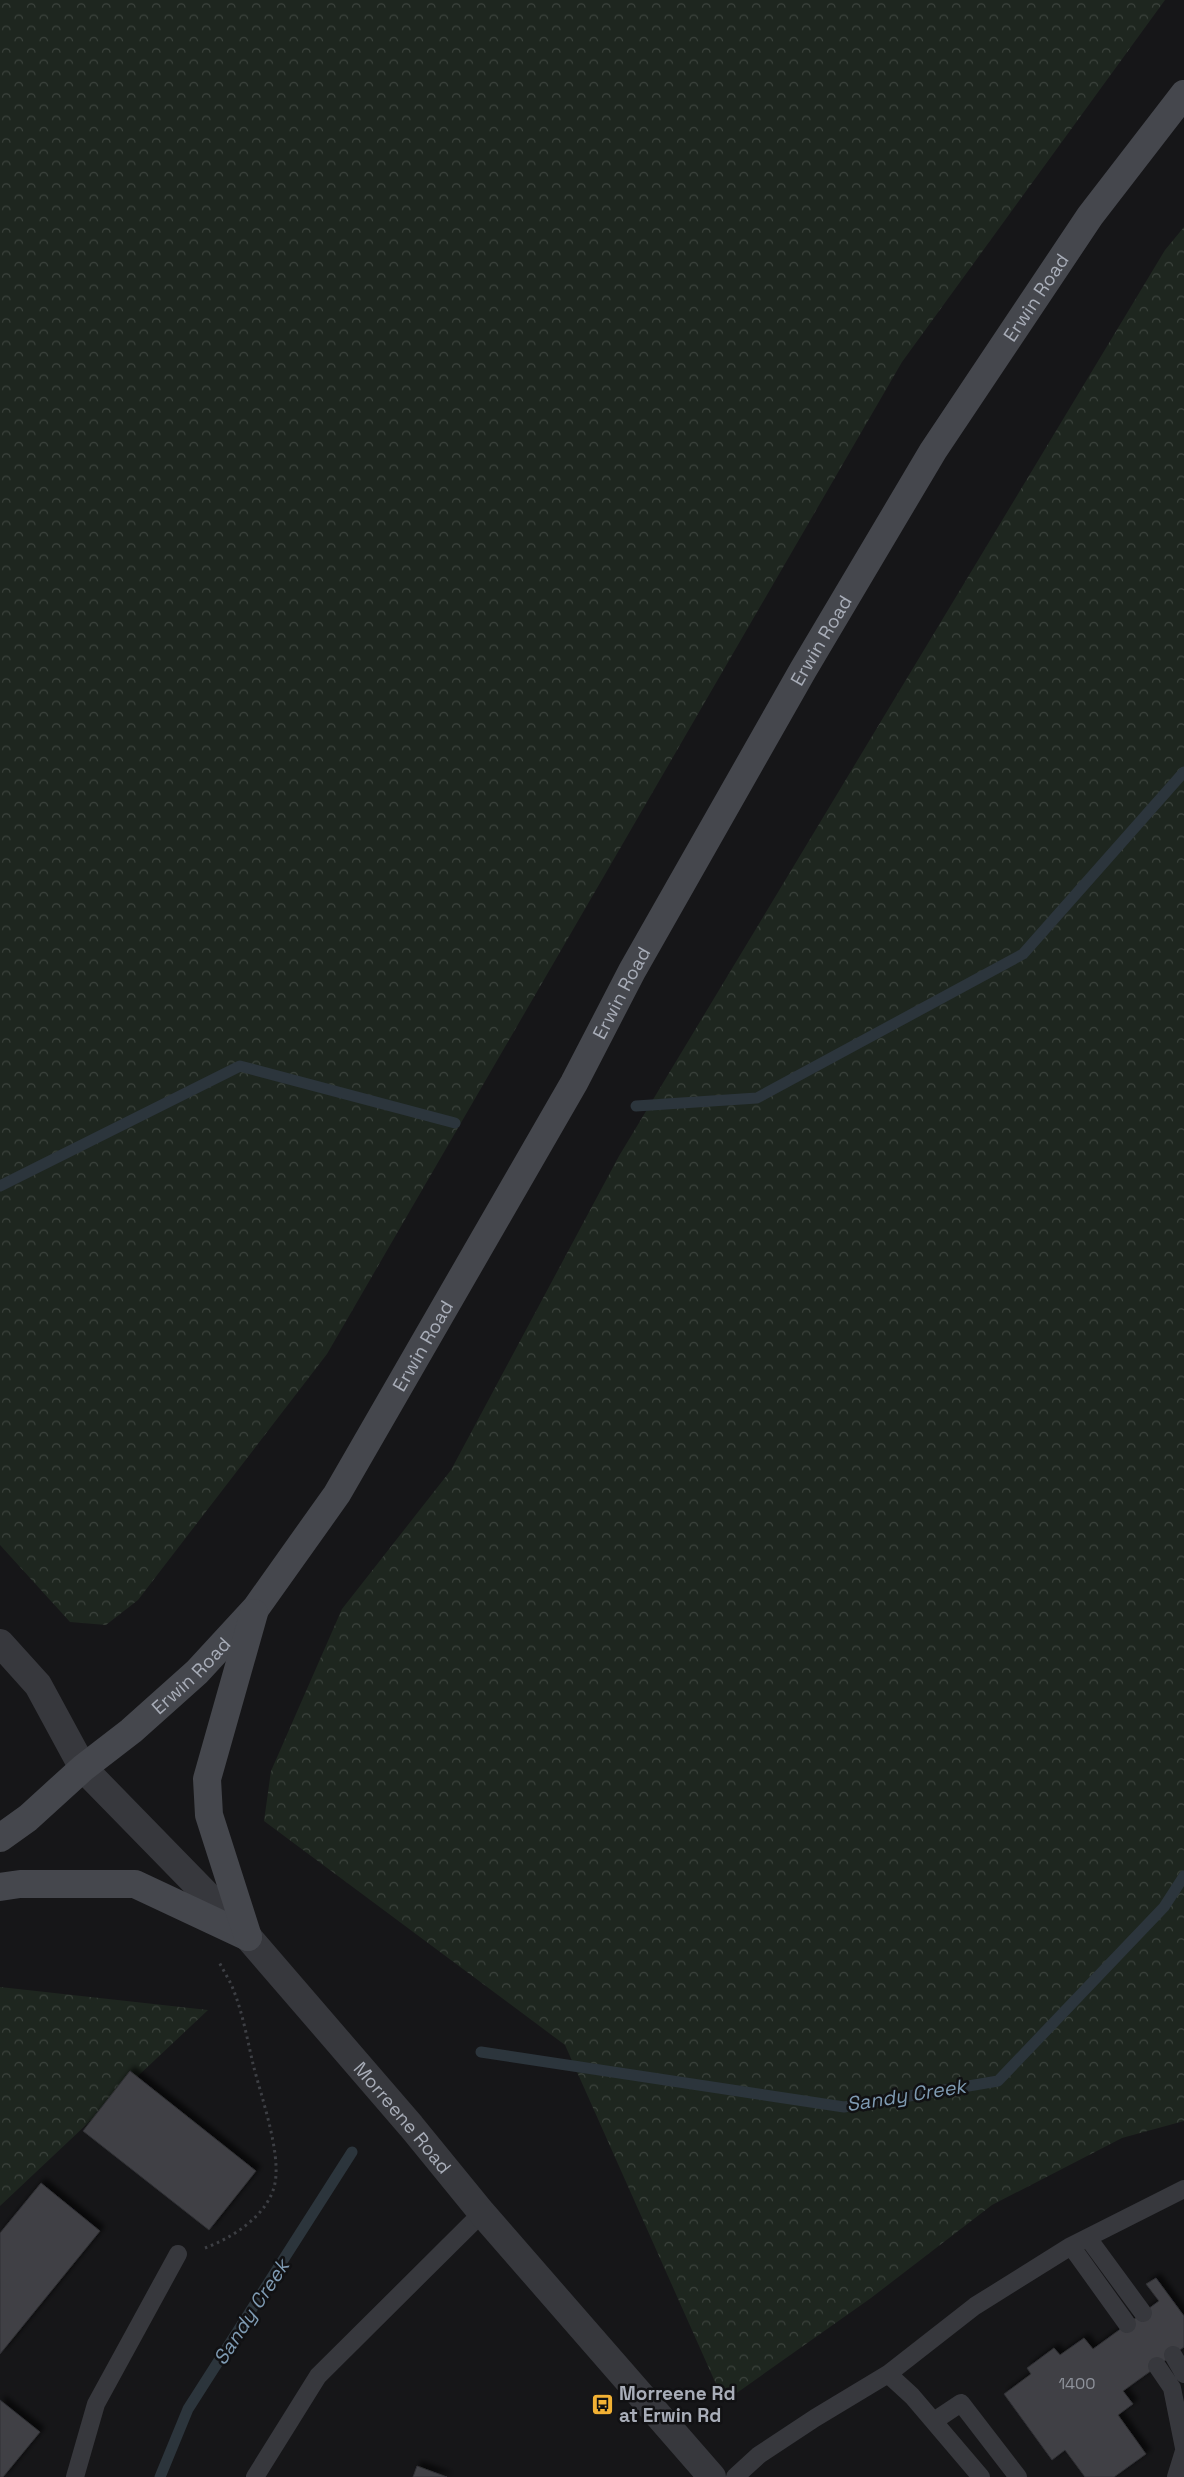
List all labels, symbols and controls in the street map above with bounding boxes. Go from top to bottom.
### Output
street label: Erwin Road [997,248,1074,346]
street label: Erwin Road [784,591,857,690]
street label: Erwin Road [586,942,656,1043]
street label: Erwin Road [386,1296,459,1396]
street label: Erwin Road [146,1631,236,1720]
street label: Morreene Road [348,2056,457,2179]
water label: Sandy Creek [844,2072,970,2117]
water label: Sandy Creek [207,2252,296,2370]
house number: 1400 [1058,2373,1096,2394]
place label: Morreene Rd at Erwin Rd [619,2381,736,2428]
bus stop icon: Morreene Rd at Erwin Rd [591,2392,615,2416]

